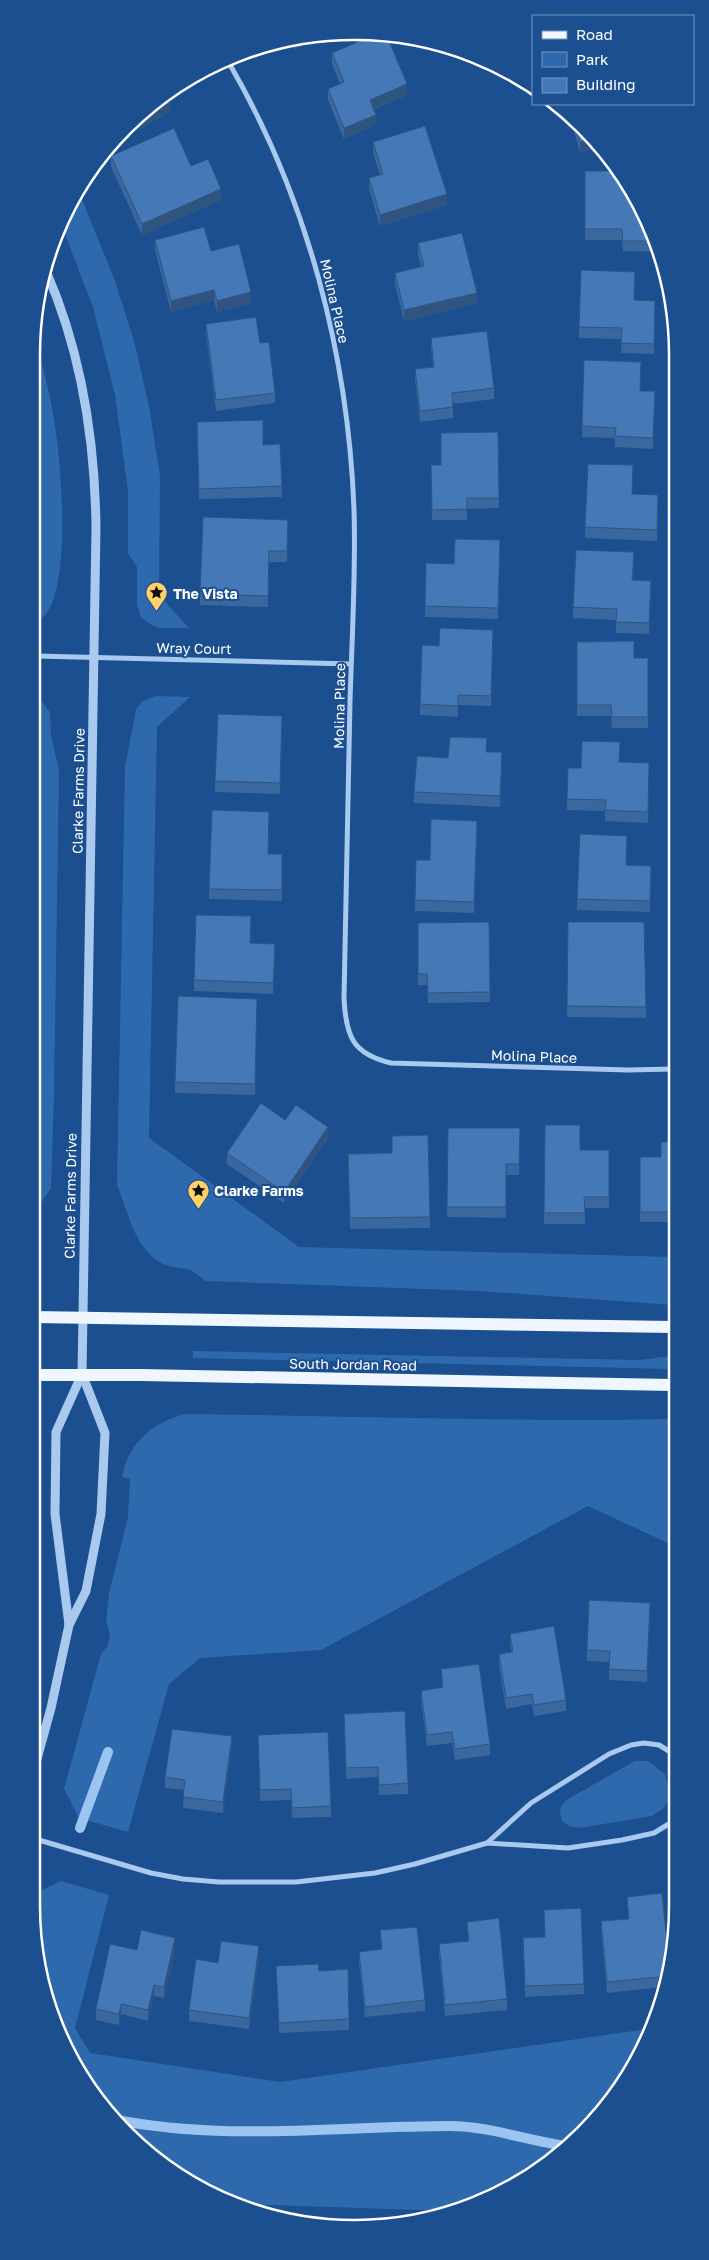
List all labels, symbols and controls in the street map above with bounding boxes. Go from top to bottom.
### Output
legend [532,15,694,105]
text: Road [576,25,613,43]
text: Park [576,50,609,68]
text: Building [576,75,636,93]
street label: Molina Place [317,257,353,345]
place icon: The Vista [145,581,169,612]
place label: The Vista [173,585,238,602]
street label: Wray Court [156,639,232,657]
street label: Molina Place [330,663,348,749]
street label: Clarke Farms Drive [68,728,88,854]
street label: Molina Place [491,1046,577,1066]
street label: Clarke Farms Drive [60,1133,80,1259]
place icon: Clarke Farms [186,1178,210,1209]
place label: Clarke Farms [214,1182,304,1199]
street label: South Jordan Road [289,1354,417,1374]

